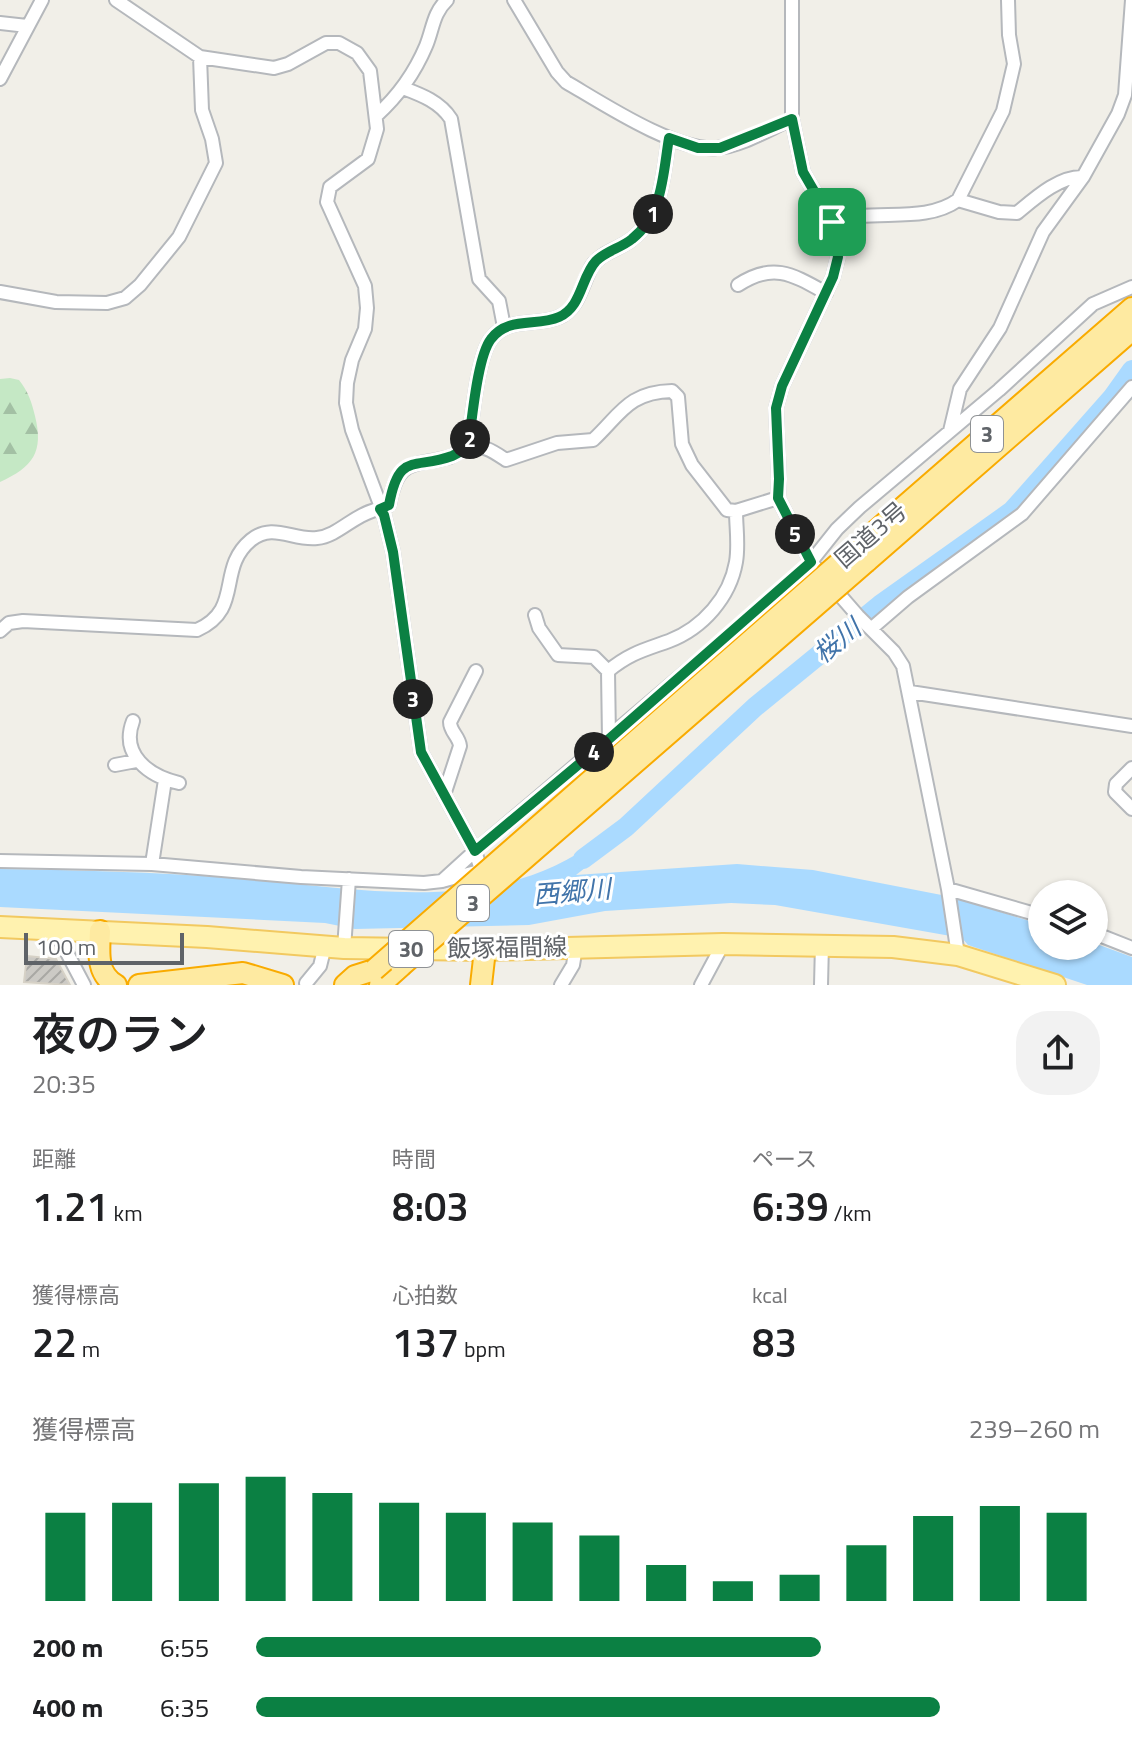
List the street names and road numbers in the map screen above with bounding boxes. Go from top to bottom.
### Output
road number: 3 [971,416,1003,452]
street label: 国道3号 [826,493,914,576]
road number: 3 [457,885,489,921]
street label: 飯塚福間線 [447,928,567,966]
road number: 30 [389,931,433,967]

